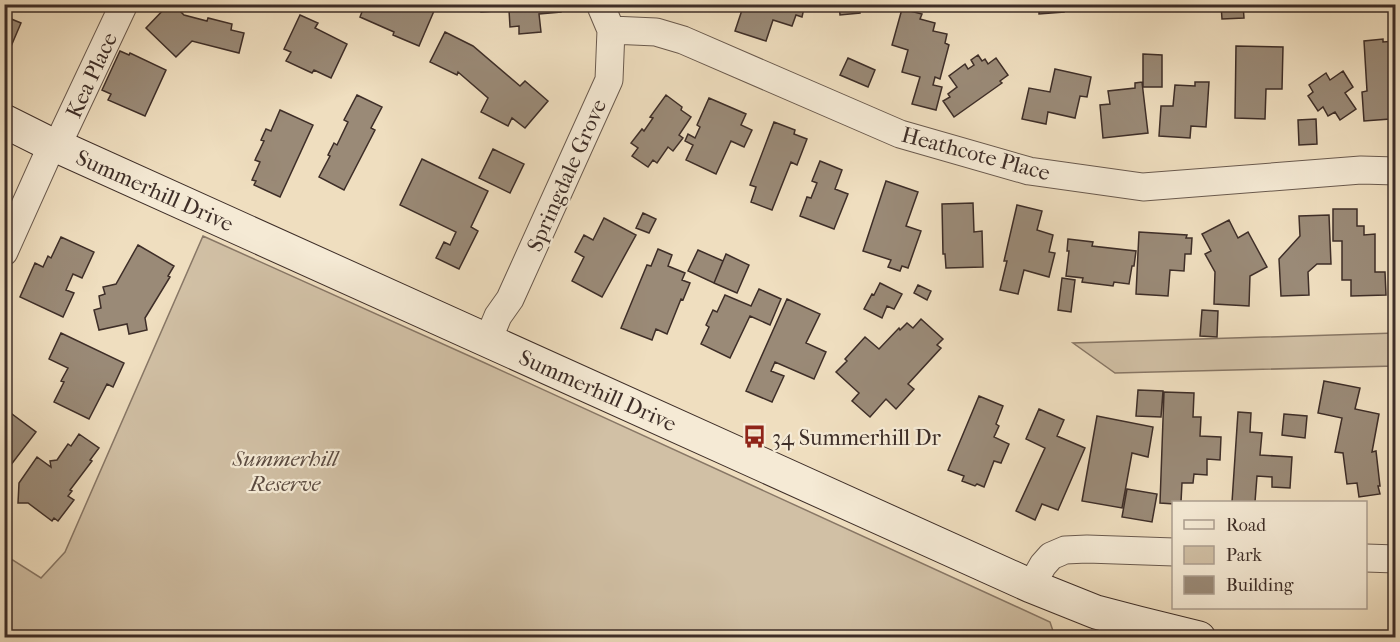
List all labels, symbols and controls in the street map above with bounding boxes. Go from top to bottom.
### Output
street label: Kea Place [61,28,123,122]
street label: Springdale Grove [522,95,612,256]
street label: Heathcote Place [899,122,1053,186]
street label: Summerhill Drive [72,145,238,237]
street label: Summerhill Drive [515,345,681,437]
bus stop icon: 34 Summerhill Dr [741,424,767,450]
place label: 34 Summerhill Dr [772,425,942,451]
park label: Summerhill Reserve [231,446,340,497]
legend [1172,501,1367,609]
text: Road [1226,515,1266,536]
text: Park [1226,545,1263,566]
text: Building [1226,575,1294,596]

